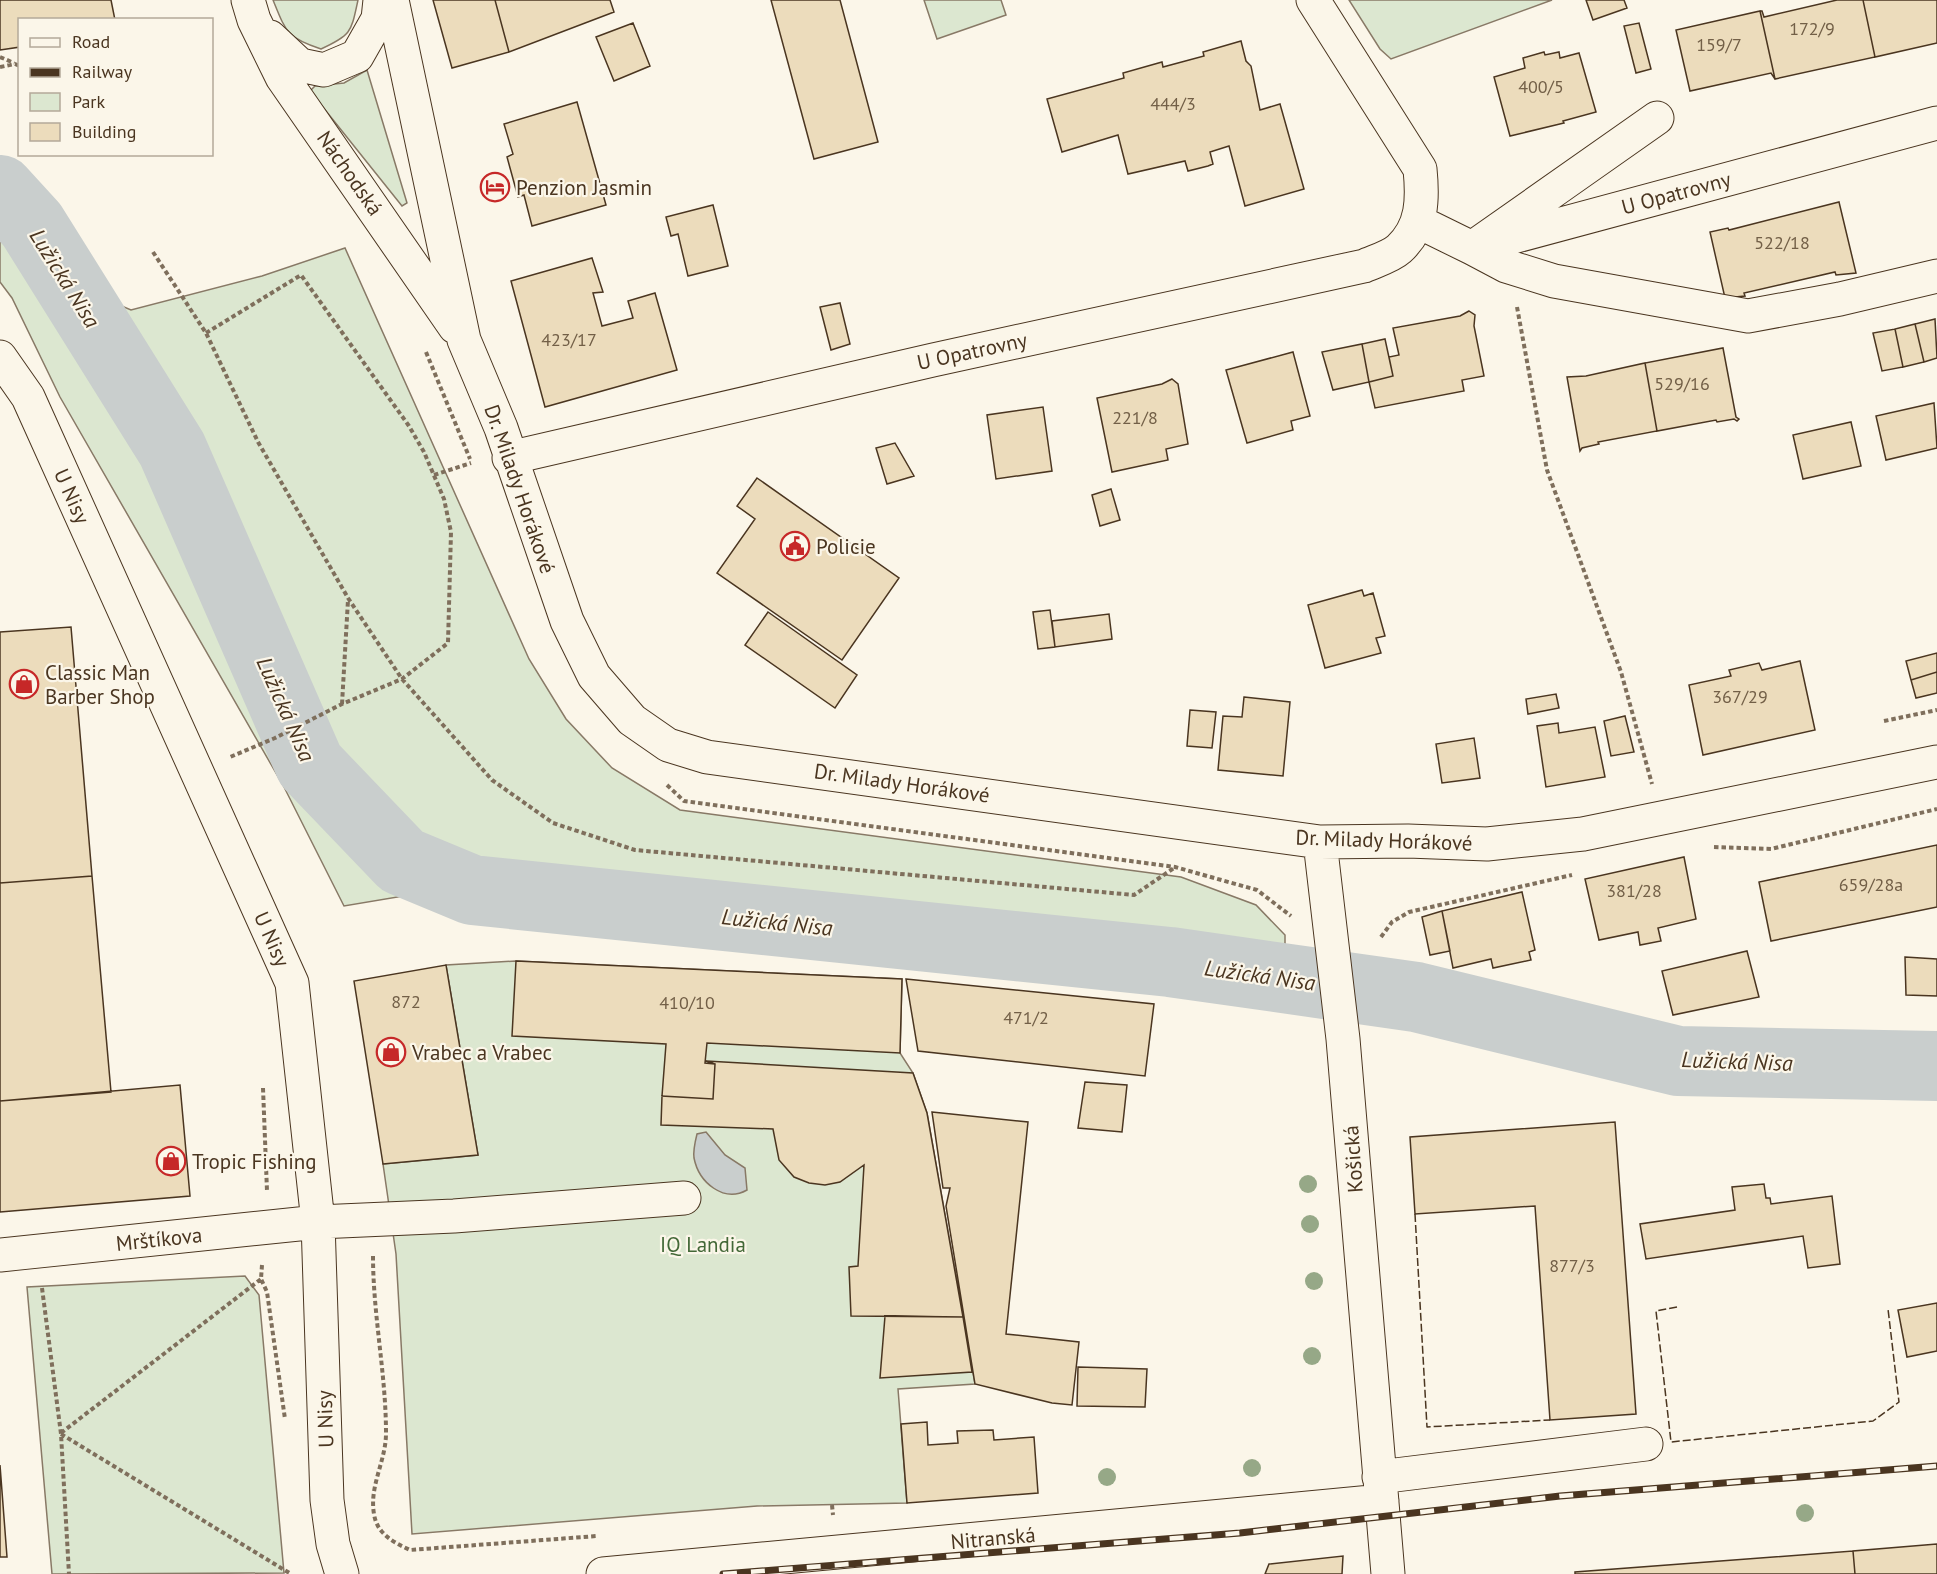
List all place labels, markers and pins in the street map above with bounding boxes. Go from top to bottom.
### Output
hotel icon: Penzion Jasmin [479,171,511,203]
place label: Penzion Jasmin [516,174,652,201]
public building icon: Policie [779,530,811,562]
place label: Policie [816,533,876,560]
place label: Classic Man Barber Shop [45,659,155,710]
shop icon: Classic Man Barber Shop [8,668,40,700]
shop icon: Vrabec a Vrabec [375,1036,407,1068]
place label: Vrabec a Vrabec [411,1039,552,1066]
shop icon: Tropic Fishing [155,1145,187,1177]
place label: Tropic Fishing [192,1148,317,1175]

